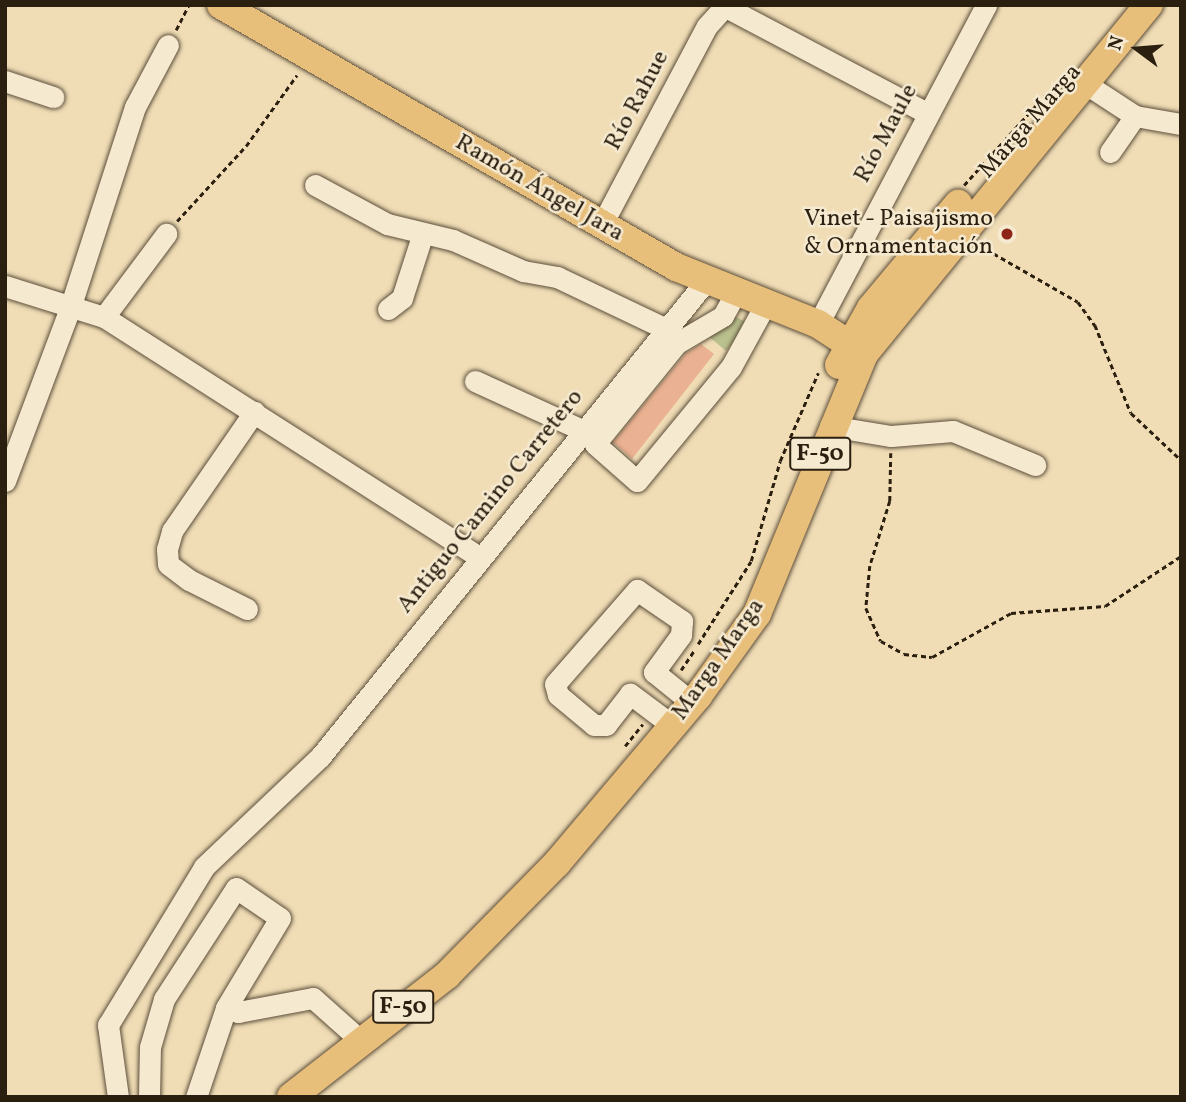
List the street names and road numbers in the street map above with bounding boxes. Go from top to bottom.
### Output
street label: Río Rahue [600,46,676,156]
street label: Marga Marga [974,59,1088,185]
street label: Río Maule [849,80,925,188]
street label: Ramón Ángel Jara [449,129,629,249]
street label: Antiguo Camino Carretero [392,384,590,620]
road number: F-50 [788,435,852,474]
street label: Marga Marga [666,594,772,726]
road number: F-50 [372,988,434,1026]

